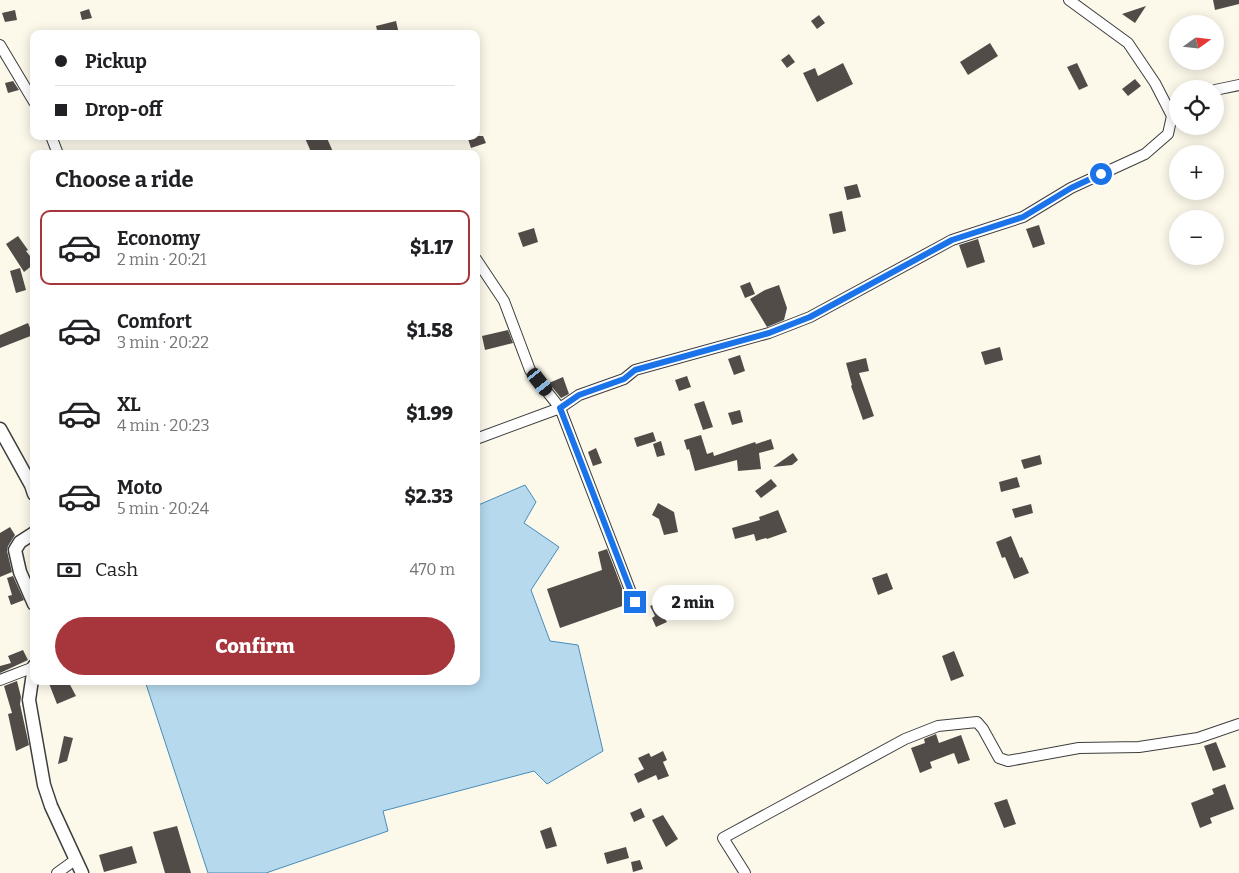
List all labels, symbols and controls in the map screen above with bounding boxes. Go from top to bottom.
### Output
north arrow [1169,15,1224,70]
map controls [1169,15,1224,265]
text: Pickup [85,50,147,73]
button: locate [1169,80,1224,135]
text: Drop-off [85,98,163,121]
button: + [1169,145,1224,200]
route start [1090,163,1112,185]
text: Choose a ride [55,166,194,193]
button: − [1169,210,1224,265]
icon: car [57,225,102,270]
text: Economy [117,227,200,250]
text: $1.17 [410,236,453,259]
text: 2 min · 20:21 [117,250,206,269]
icon: car [57,308,102,353]
text: Comfort [117,310,192,333]
text: $1.58 [407,319,453,342]
text: 3 min · 20:22 [117,333,209,352]
car [524,366,555,398]
icon: car [57,391,102,436]
text: XL [117,393,141,416]
text: $1.99 [406,402,453,425]
text: 4 min · 20:23 [117,416,210,435]
icon: car [57,474,102,519]
text: Moto [117,476,163,499]
text: $2.33 [404,485,453,508]
text: 5 min · 20:24 [117,499,209,518]
icon: cash [55,556,83,584]
text: Cash [95,558,138,581]
text: 470 m [409,560,455,579]
callout: 2 min [652,584,735,620]
route end [624,591,646,613]
text: 2 min [672,593,714,612]
button: Confirm [55,617,455,675]

